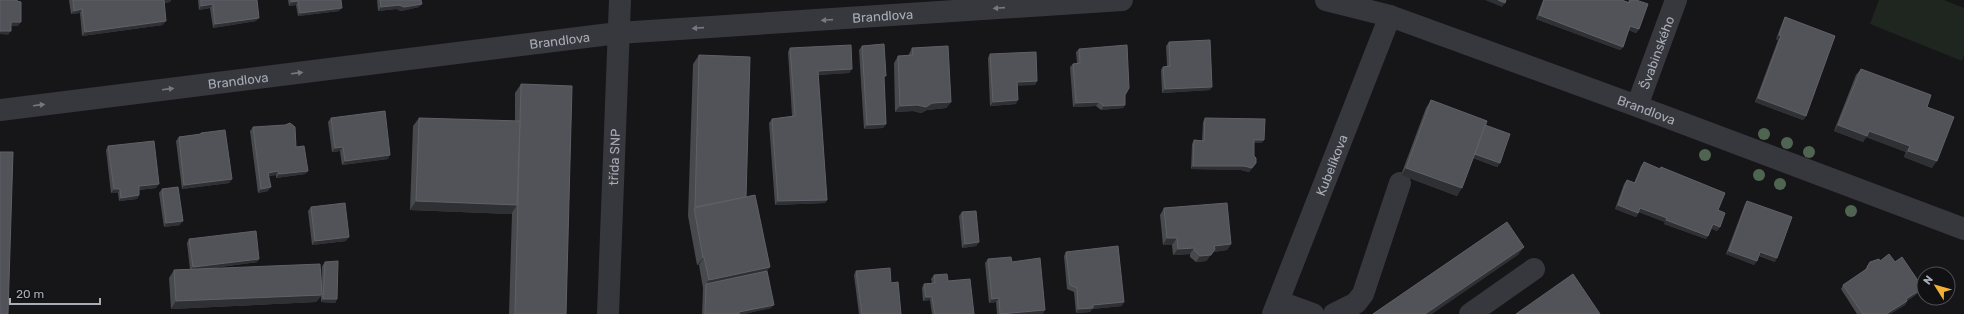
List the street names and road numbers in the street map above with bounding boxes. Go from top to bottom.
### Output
street label: Brandlova [852,6,914,25]
street label: Švabinského [1636,14,1677,91]
street label: Brandlova [529,29,591,51]
street label: Brandlova [207,69,269,92]
street label: Brandlova [1615,92,1678,127]
street label: třída SNP [605,128,623,186]
street label: Kubelíkova [1313,132,1350,198]

